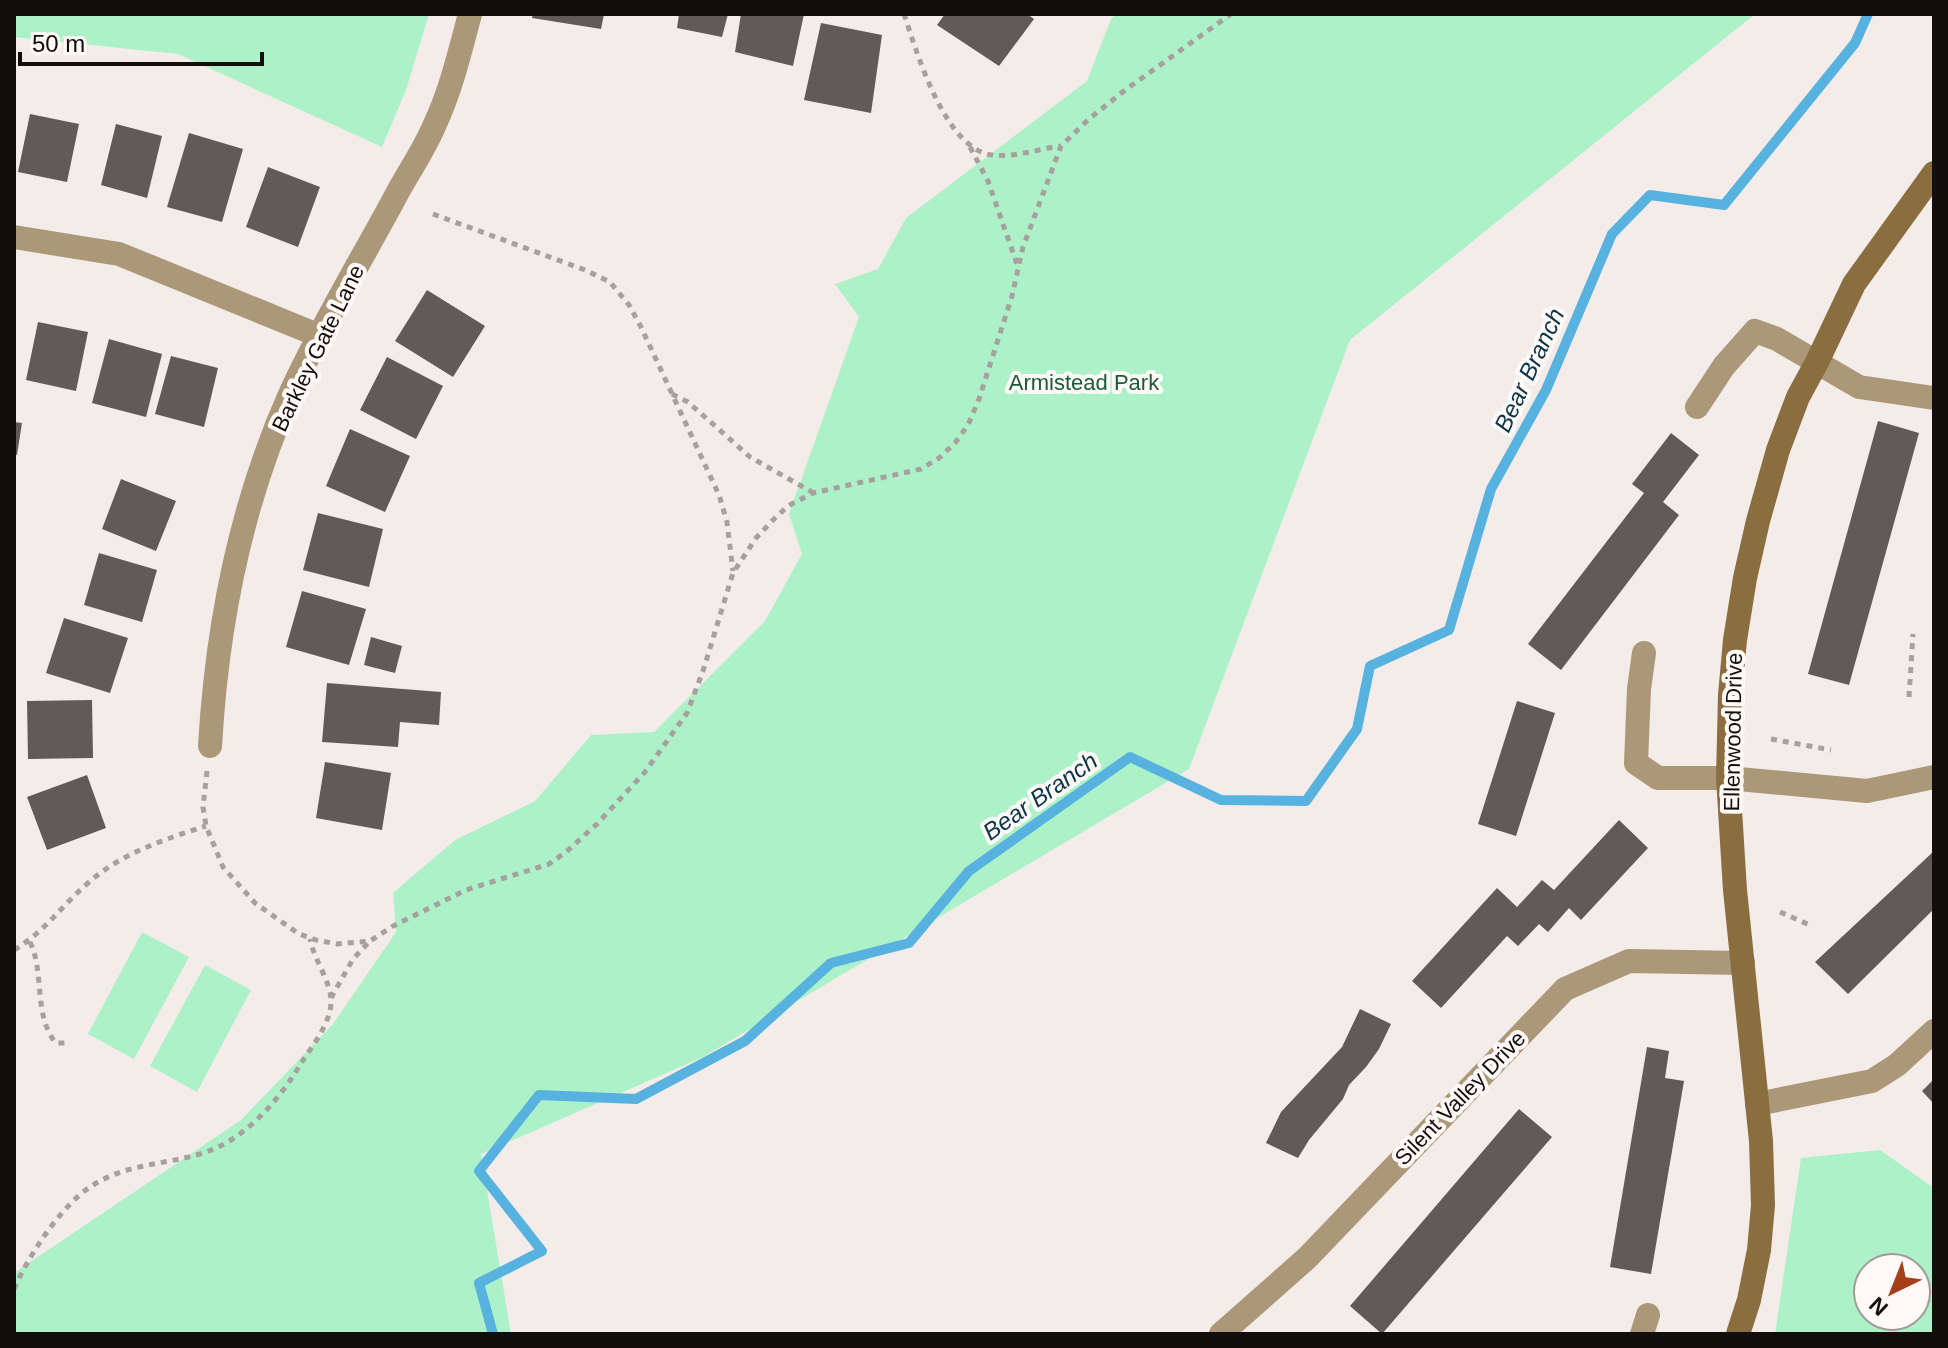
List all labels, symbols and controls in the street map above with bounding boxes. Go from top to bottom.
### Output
scale bar [20,16,262,66]
text: 50 m [32,30,85,57]
street label: Barkley Gate Lane [267,261,369,435]
water label: Bear Branch [1489,304,1569,436]
park label: Armistead Park [1009,370,1160,395]
street label: Ellenwood Drive [1719,652,1747,812]
water label: Bear Branch [978,747,1102,845]
street label: Silent Valley Drive [1390,1026,1530,1170]
north arrow [1852,1252,1932,1332]
text: N [1864,1292,1893,1321]

